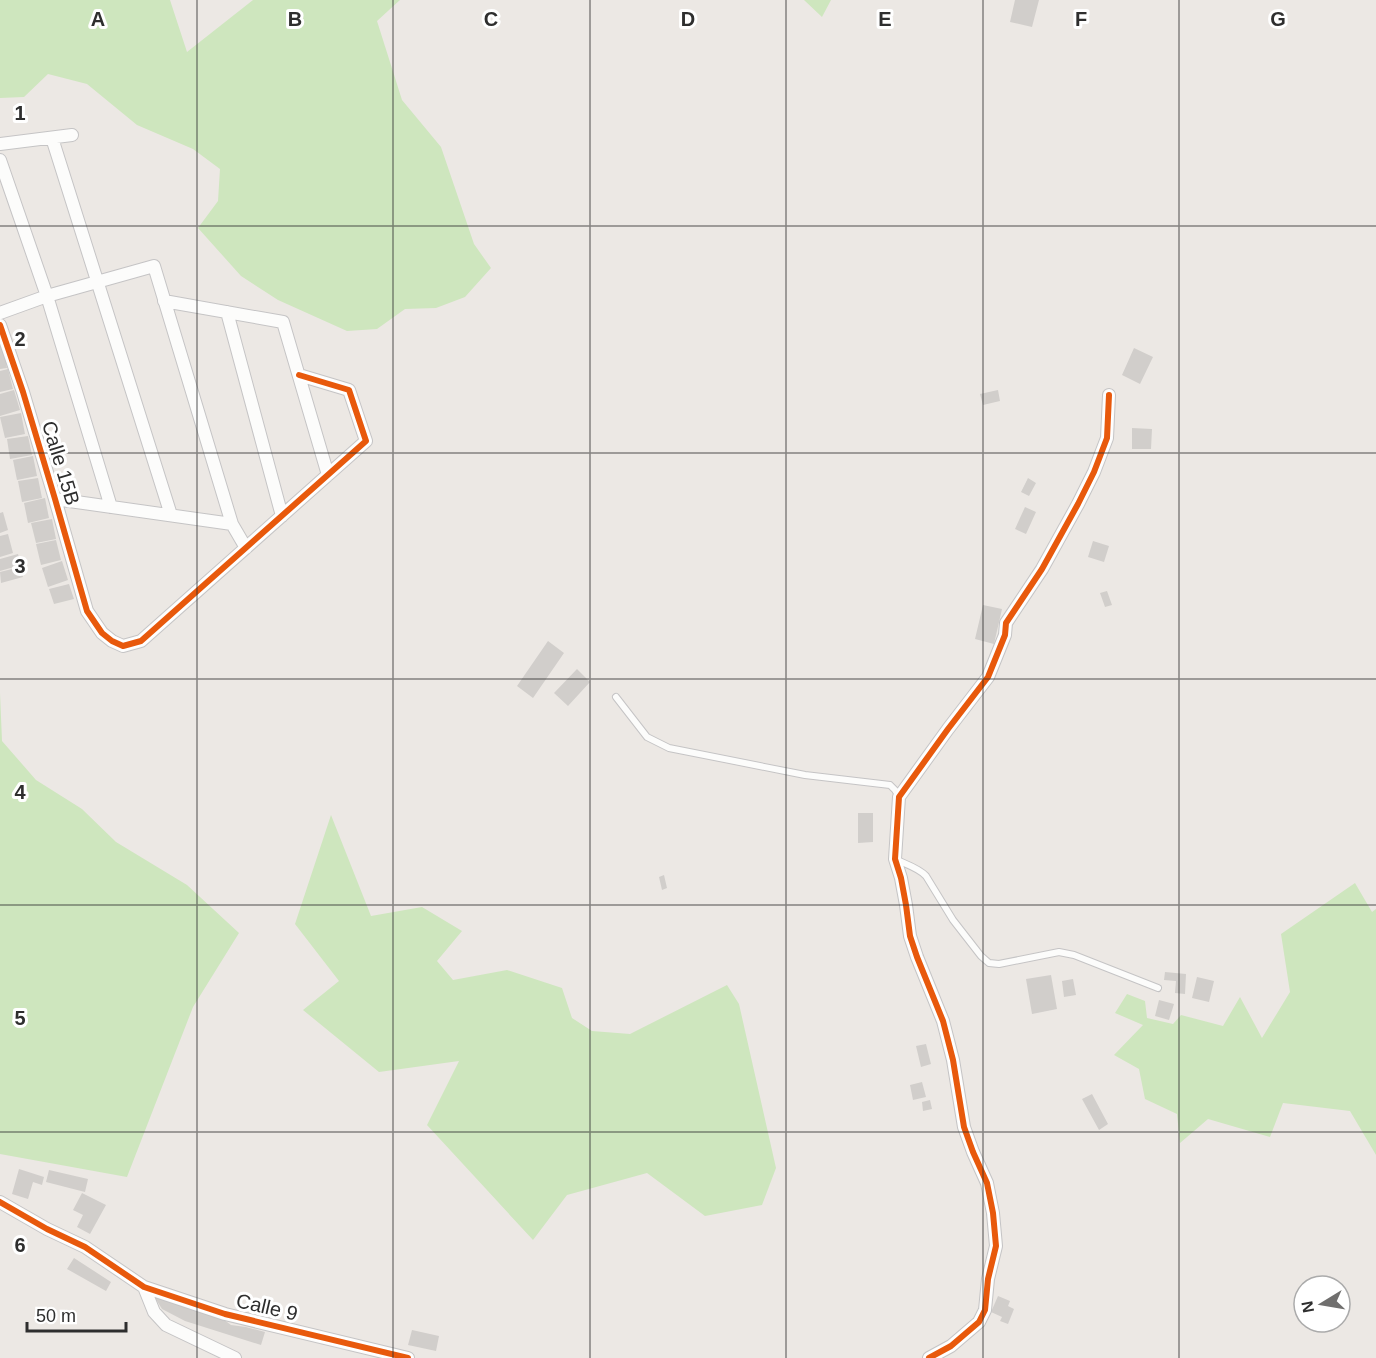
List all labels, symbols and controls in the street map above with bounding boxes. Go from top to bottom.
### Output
text: A [91,8,105,30]
text: B [288,8,302,30]
text: C [484,8,498,30]
text: D [681,8,695,30]
text: E [878,8,892,30]
text: F [1075,8,1087,30]
text: G [1270,8,1286,30]
text: 1 [14,102,26,124]
text: 2 [14,328,26,350]
street label: Calle 15B [38,418,84,508]
text: 3 [14,555,26,577]
text: 4 [14,781,26,803]
text: 5 [14,1007,26,1029]
text: 6 [14,1234,26,1256]
north arrow [1292,1274,1352,1334]
street label: Calle 9 [234,1289,300,1325]
scale bar [27,1295,126,1333]
text: N [1298,1299,1317,1314]
text: 50 m [36,1306,76,1326]

